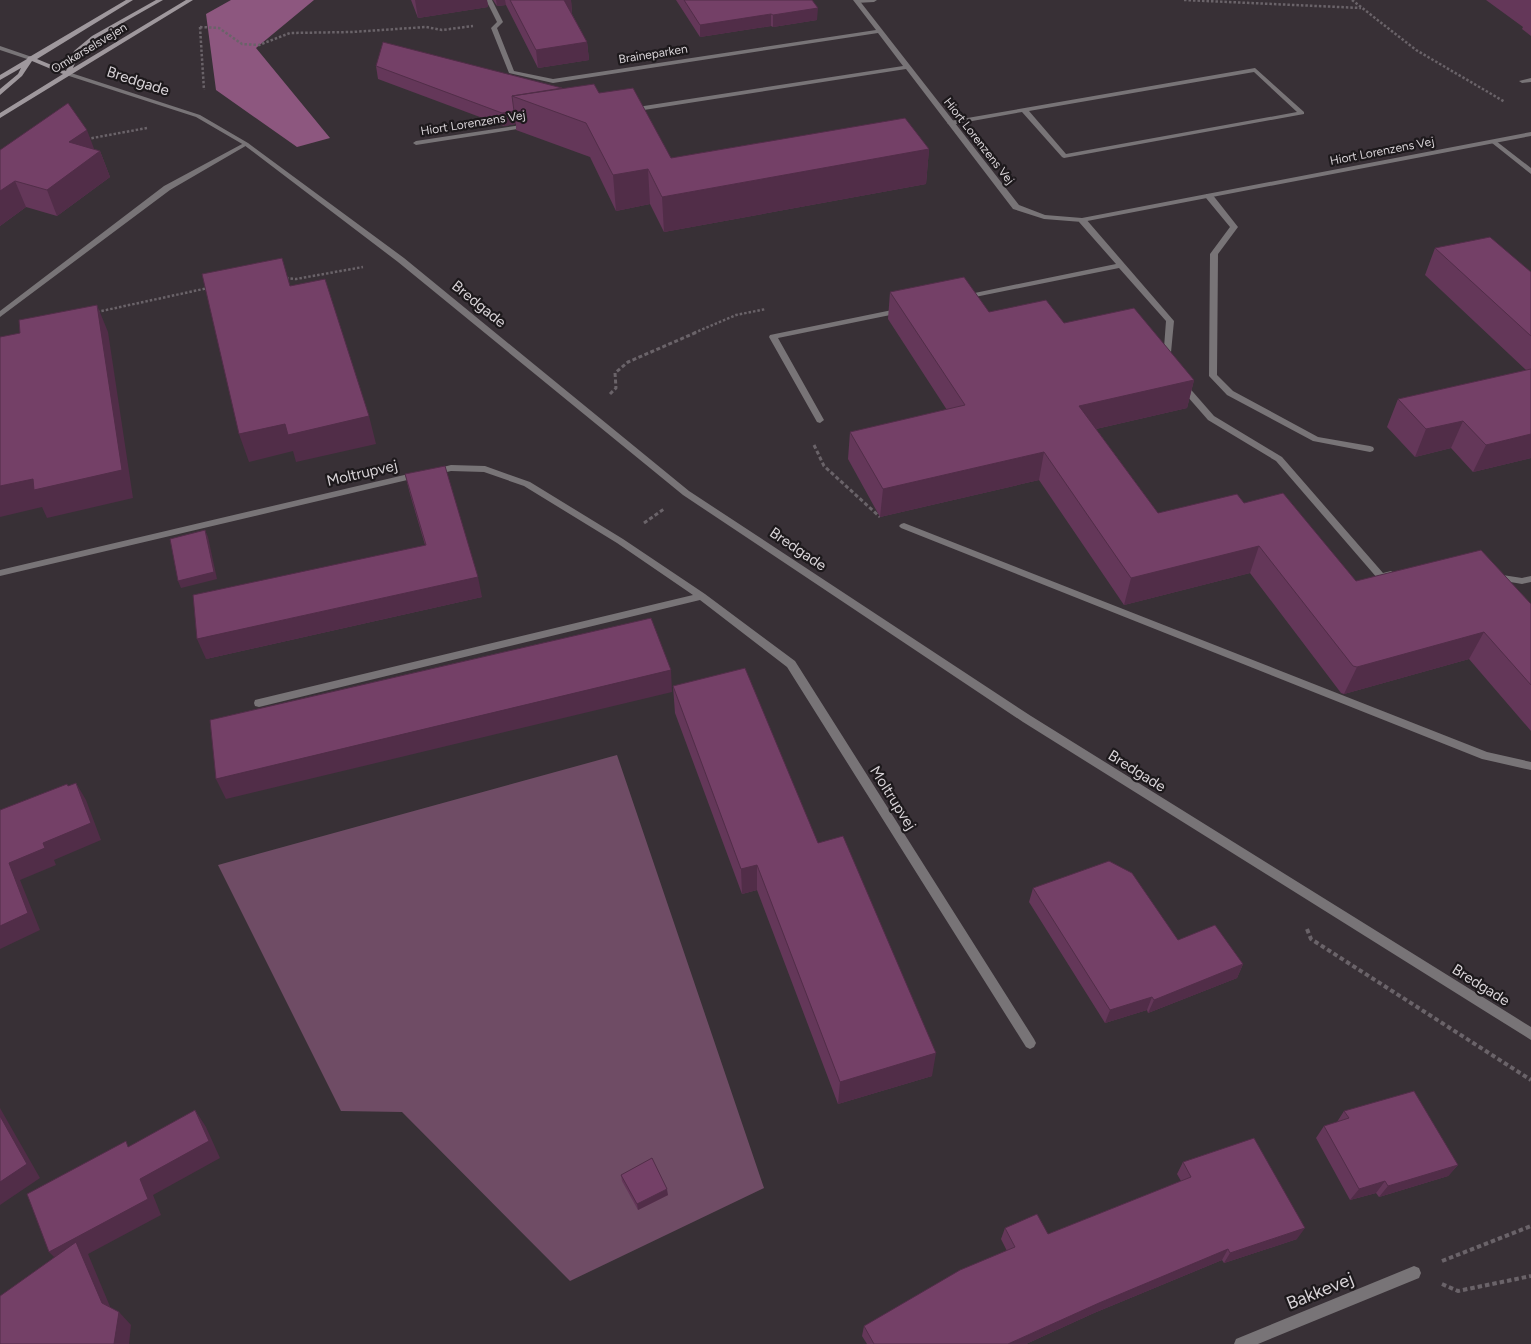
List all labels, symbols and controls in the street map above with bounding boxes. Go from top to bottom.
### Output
street label: Omkørselsvejen [49,20,130,76]
street label: Braineparken [617,42,689,66]
street label: Bredgade [104,62,172,100]
street label: Hiort Lorenzens Vej [941,95,1017,187]
street label: Hiort Lorenzens Vej [419,108,527,138]
street label: Hiort Lorenzens Vej [1329,134,1435,168]
street label: Bredgade [448,277,510,331]
street label: Moltrupvej [325,456,399,490]
street label: Bredgade [766,523,830,575]
street label: Bredgade [1105,746,1169,796]
street label: Moltrupvej [866,763,920,833]
street label: Bredgade [1449,960,1513,1010]
street label: Bakkevej [1283,1268,1357,1314]

